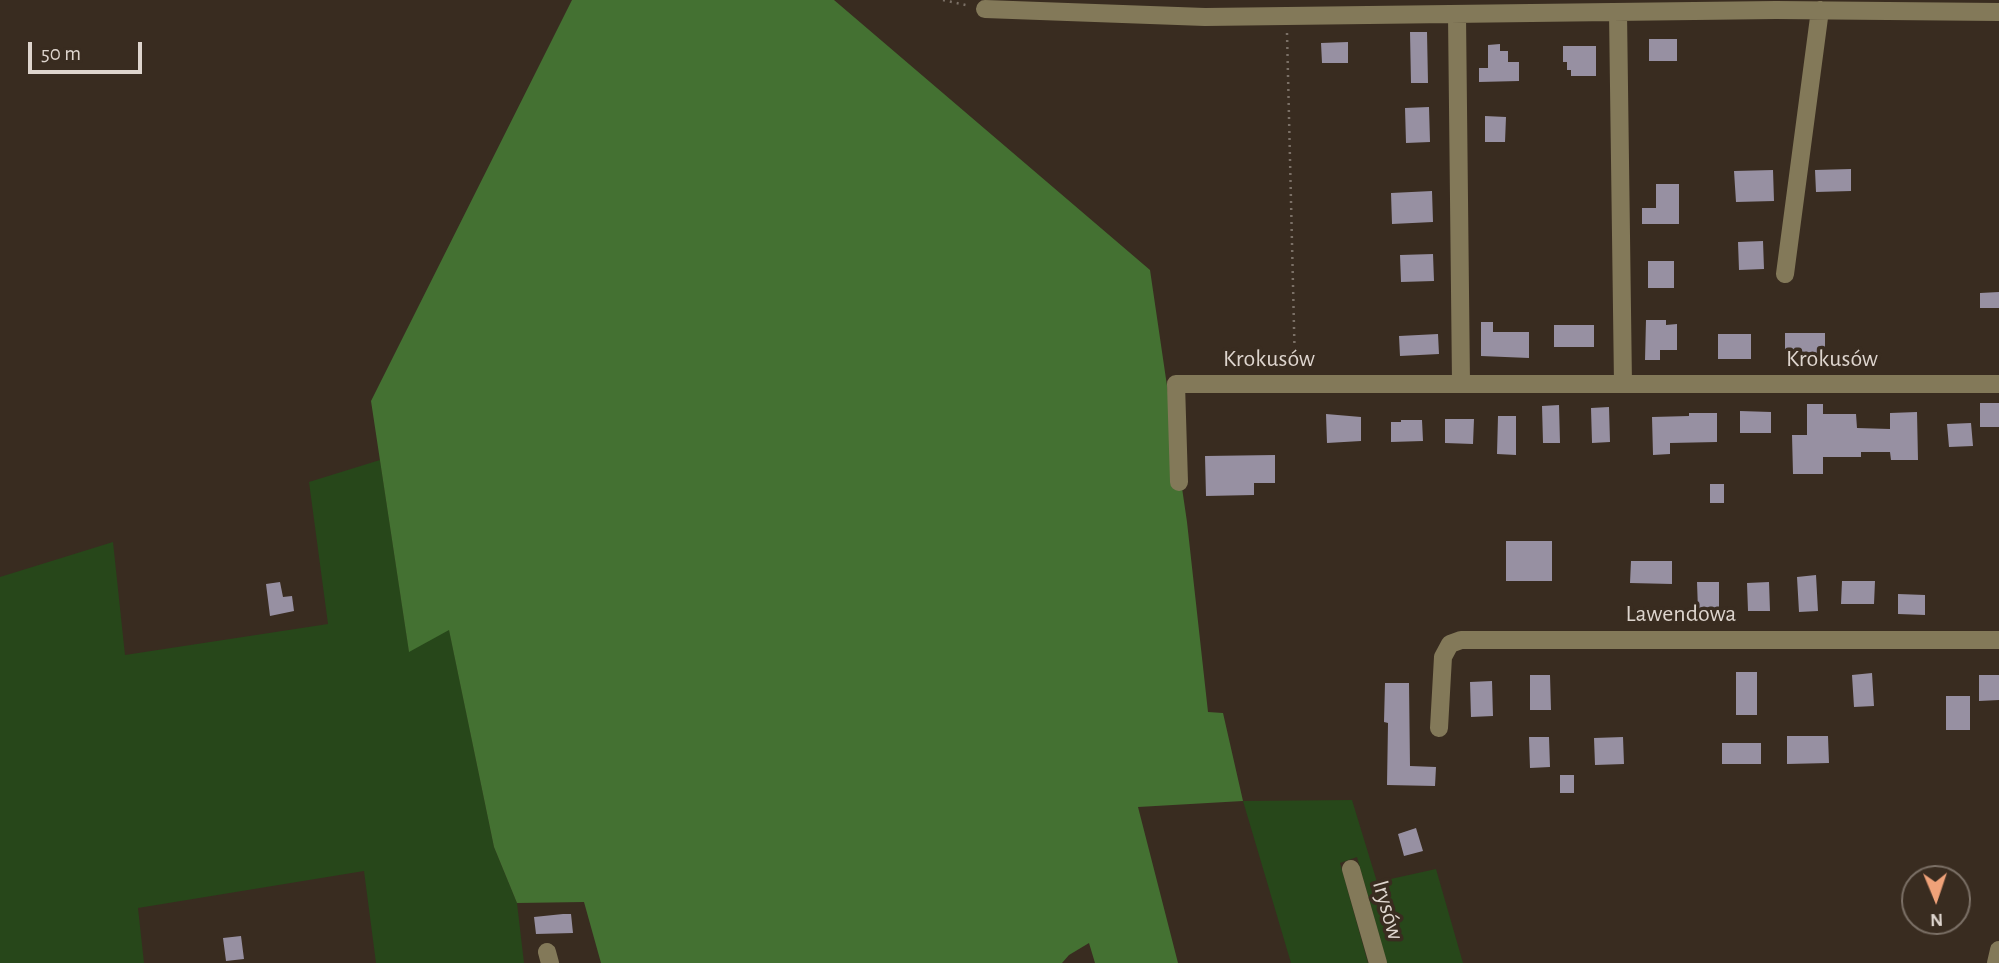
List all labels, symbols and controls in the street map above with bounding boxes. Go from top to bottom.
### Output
scale bar [32,28,145,72]
text: 50 m [41,43,81,64]
street label: Krokusów [1223,345,1315,373]
street label: Krokusów [1786,345,1878,373]
street label: Lawendowa [1626,600,1736,628]
north arrow [1901,865,1971,935]
street label: Irysów [1366,877,1410,943]
text: N [1930,910,1944,929]

